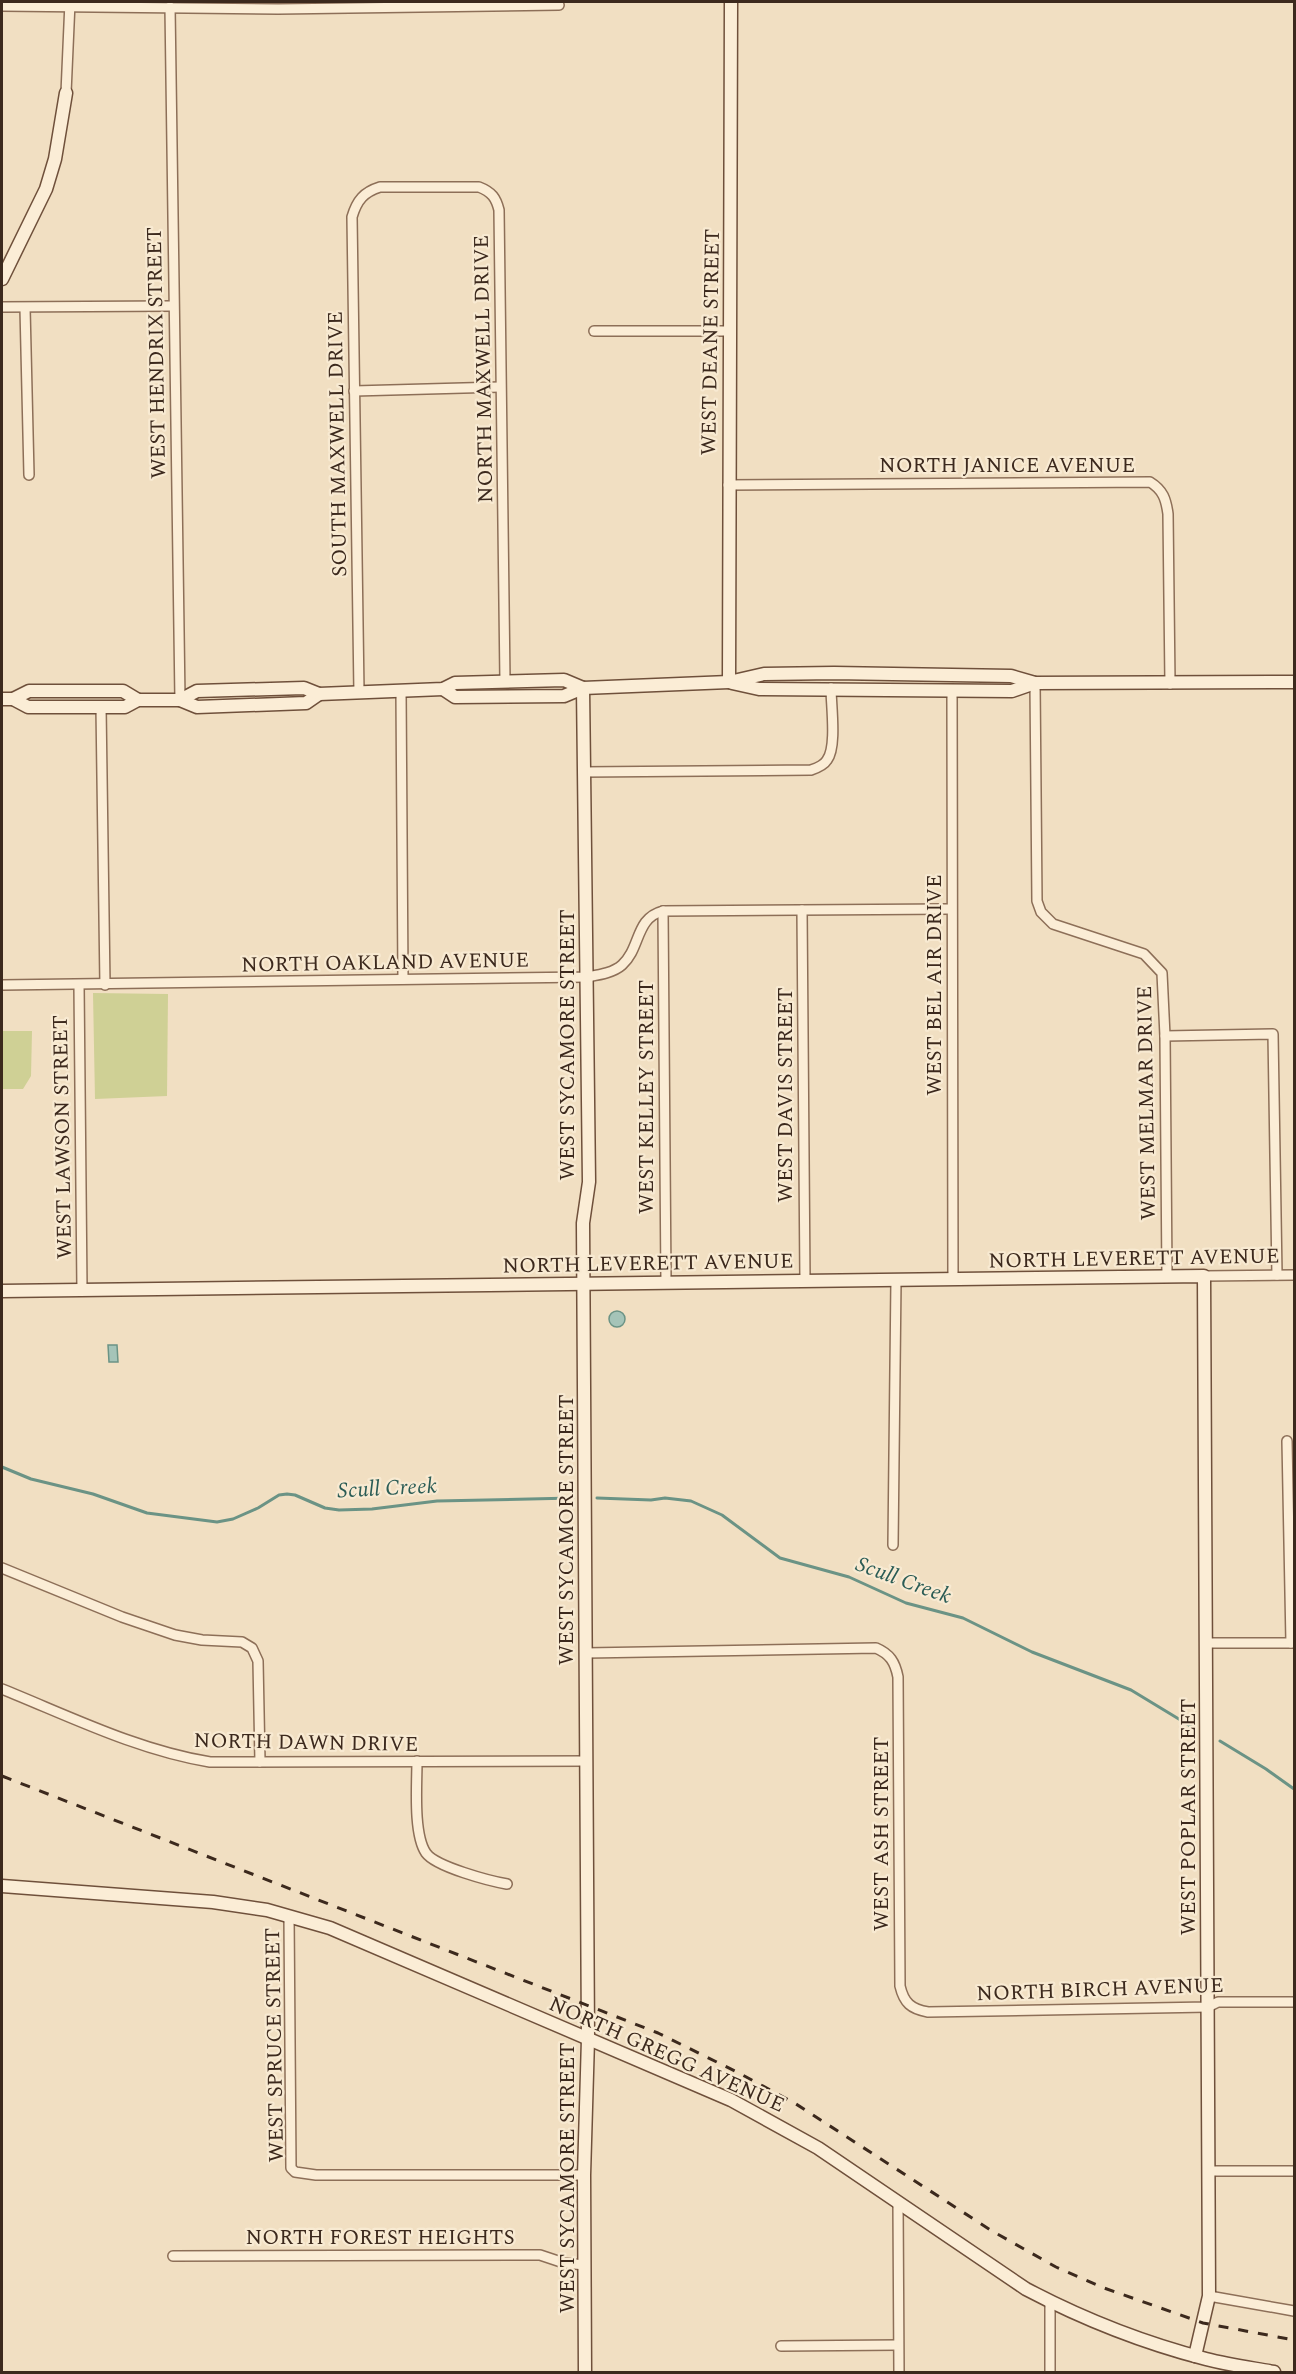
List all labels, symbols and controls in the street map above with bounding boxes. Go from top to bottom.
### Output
street label: WEST HENDRIX STREET [139,227,175,479]
street label: WEST DEANE STREET [693,228,729,456]
street label: NORTH MAXWELL DRIVE [466,235,502,503]
street label: SOUTH MAXWELL DRIVE [320,311,356,577]
street label: NORTH JANICE AVENUE [879,450,1135,482]
street label: WEST BEL AIR DRIVE [919,874,951,1096]
street label: WEST SYCAMORE STREET [552,909,584,1181]
street label: NORTH OAKLAND AVENUE [241,944,529,982]
street label: WEST KELLEY STREET [631,980,663,1214]
street label: WEST MELMAR DRIVE [1129,985,1165,1221]
street label: WEST DAVIS STREET [770,987,802,1203]
street label: WEST LAWSON STREET [45,1015,81,1259]
street label: NORTH LEVERETT AVENUE [988,1240,1280,1278]
street label: NORTH LEVERETT AVENUE [502,1245,794,1283]
street label: WEST SYCAMORE STREET [551,1394,583,1666]
water label: Scull Creek [336,1469,438,1508]
water label: Scull Creek [851,1548,956,1613]
street label: WEST POPLAR STREET [1173,1698,1205,1936]
street label: NORTH DAWN DRIVE [193,1725,419,1761]
street label: WEST ASH STREET [866,1737,898,1931]
street label: WEST SPRUCE STREET [257,1927,293,2163]
street label: NORTH BIRCH AVENUE [976,1970,1224,2010]
street label: NORTH GREGG AVENUE [543,1988,790,2121]
street label: WEST SYCAMORE STREET [552,2042,584,2314]
street label: NORTH FOREST HEIGHTS [245,2222,515,2254]

